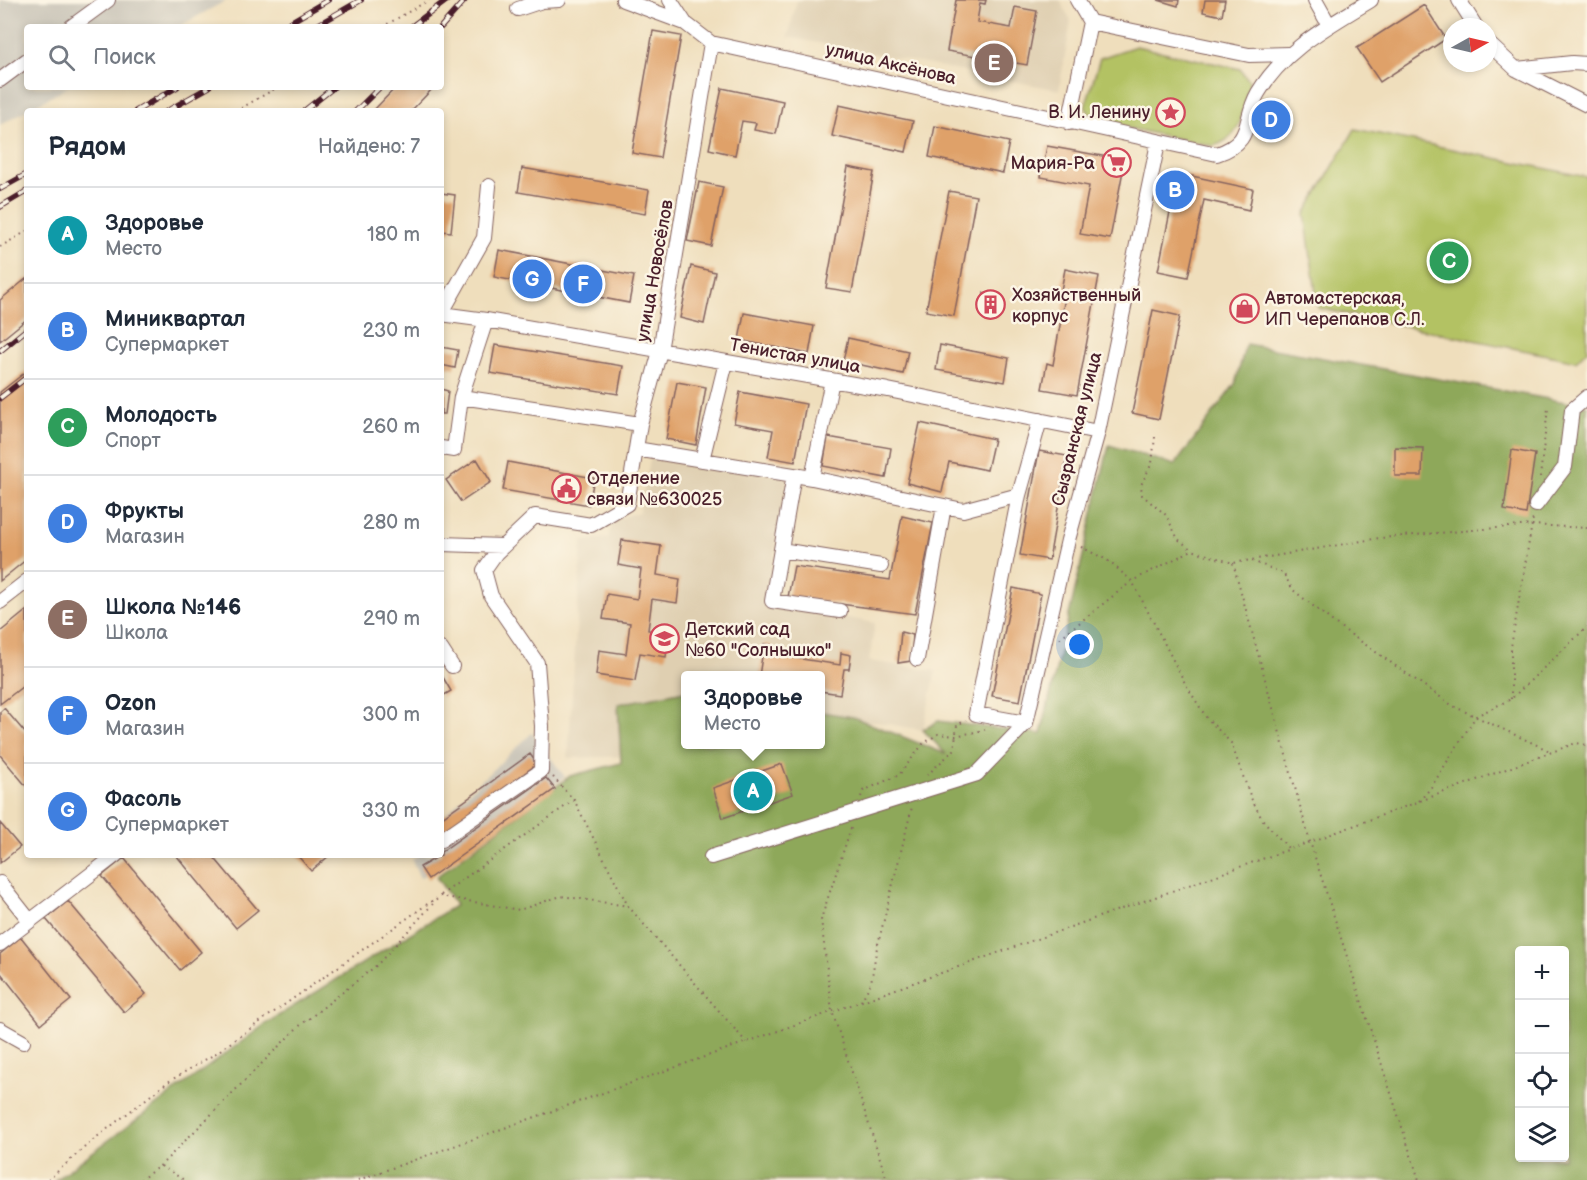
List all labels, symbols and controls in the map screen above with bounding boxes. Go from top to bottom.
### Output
north arrow [1443,18,1497,72]
search box [24,24,444,90]
street label: улица Аксёнова [824,39,959,89]
pin: E [974,40,1014,86]
icon: search [45,41,78,74]
text: Поиск [93,44,156,71]
place icon: В. И. Ленину [1155,96,1187,128]
pin: D [1252,98,1290,142]
place label: В. И. Ленину [1048,102,1151,123]
text: Рядом [48,132,126,163]
text: Найдено: 7 [318,135,420,159]
supermarket icon: Мария-Ра [1100,147,1132,179]
place label: Мария-Ра [1011,153,1095,174]
pin: B [1156,168,1194,213]
street label: улица Новосёлов [632,198,678,344]
text: Здоровье [105,210,204,237]
text: A [61,223,74,247]
text: 180 m [367,223,420,247]
text: Место [105,237,162,261]
pin: C [1430,238,1468,284]
pin: G [512,256,552,302]
pin: F [564,262,602,306]
place label: Хозяйственный корпус [1012,285,1141,327]
place label: Автомастерская, ИП Черепанов С.Л. [1264,288,1424,330]
building icon: Хозяйственный корпус [975,289,1007,321]
shop icon: Автомастерская, ИП Черепанов С.Л. [1228,292,1260,324]
text: Миниквартал [105,306,245,333]
text: B [60,319,75,343]
text: 230 m [363,319,420,343]
text: Супермаркет [105,333,229,357]
street label: Тенистая улица [728,334,863,378]
street label: Сызранская улица [1048,349,1106,508]
text: Молодость [105,402,217,429]
text: C [60,415,75,439]
text: 260 m [362,415,420,439]
text: Спорт [105,429,161,453]
place label: Отделение связи №630025 [587,468,722,510]
public building icon: Отделение связи №630025 [550,472,582,504]
text: Фрукты [105,498,184,525]
text: D [61,511,74,535]
text: 280 m [363,511,420,535]
text: Магазин [105,525,185,549]
text: Школа №146 [105,594,241,621]
text: E [61,607,74,631]
text: 290 m [363,607,420,631]
place label: Детский сад №60 "Солнышко" [685,619,831,661]
text: Школа [105,621,168,645]
school or university icon: Детский сад №60 "Солнышко" [648,623,680,655]
your location [1065,630,1094,659]
popup [681,671,825,749]
text: Здоровье [704,685,802,712]
text: Ozon [105,690,156,717]
text: F [61,703,74,727]
text: 300 m [362,703,420,727]
text: Место [704,712,761,736]
text: Магазин [105,717,185,741]
pin: A [734,768,772,814]
text: Фасоль [105,786,181,813]
text: G [60,799,75,823]
text: 330 m [362,799,420,823]
text: Супермаркет [105,813,229,837]
map controls [1515,946,1569,1162]
button: + [1515,946,1569,1000]
button: − [1515,1000,1569,1054]
button: locate [1515,1054,1569,1108]
button: layers [1515,1108,1569,1162]

